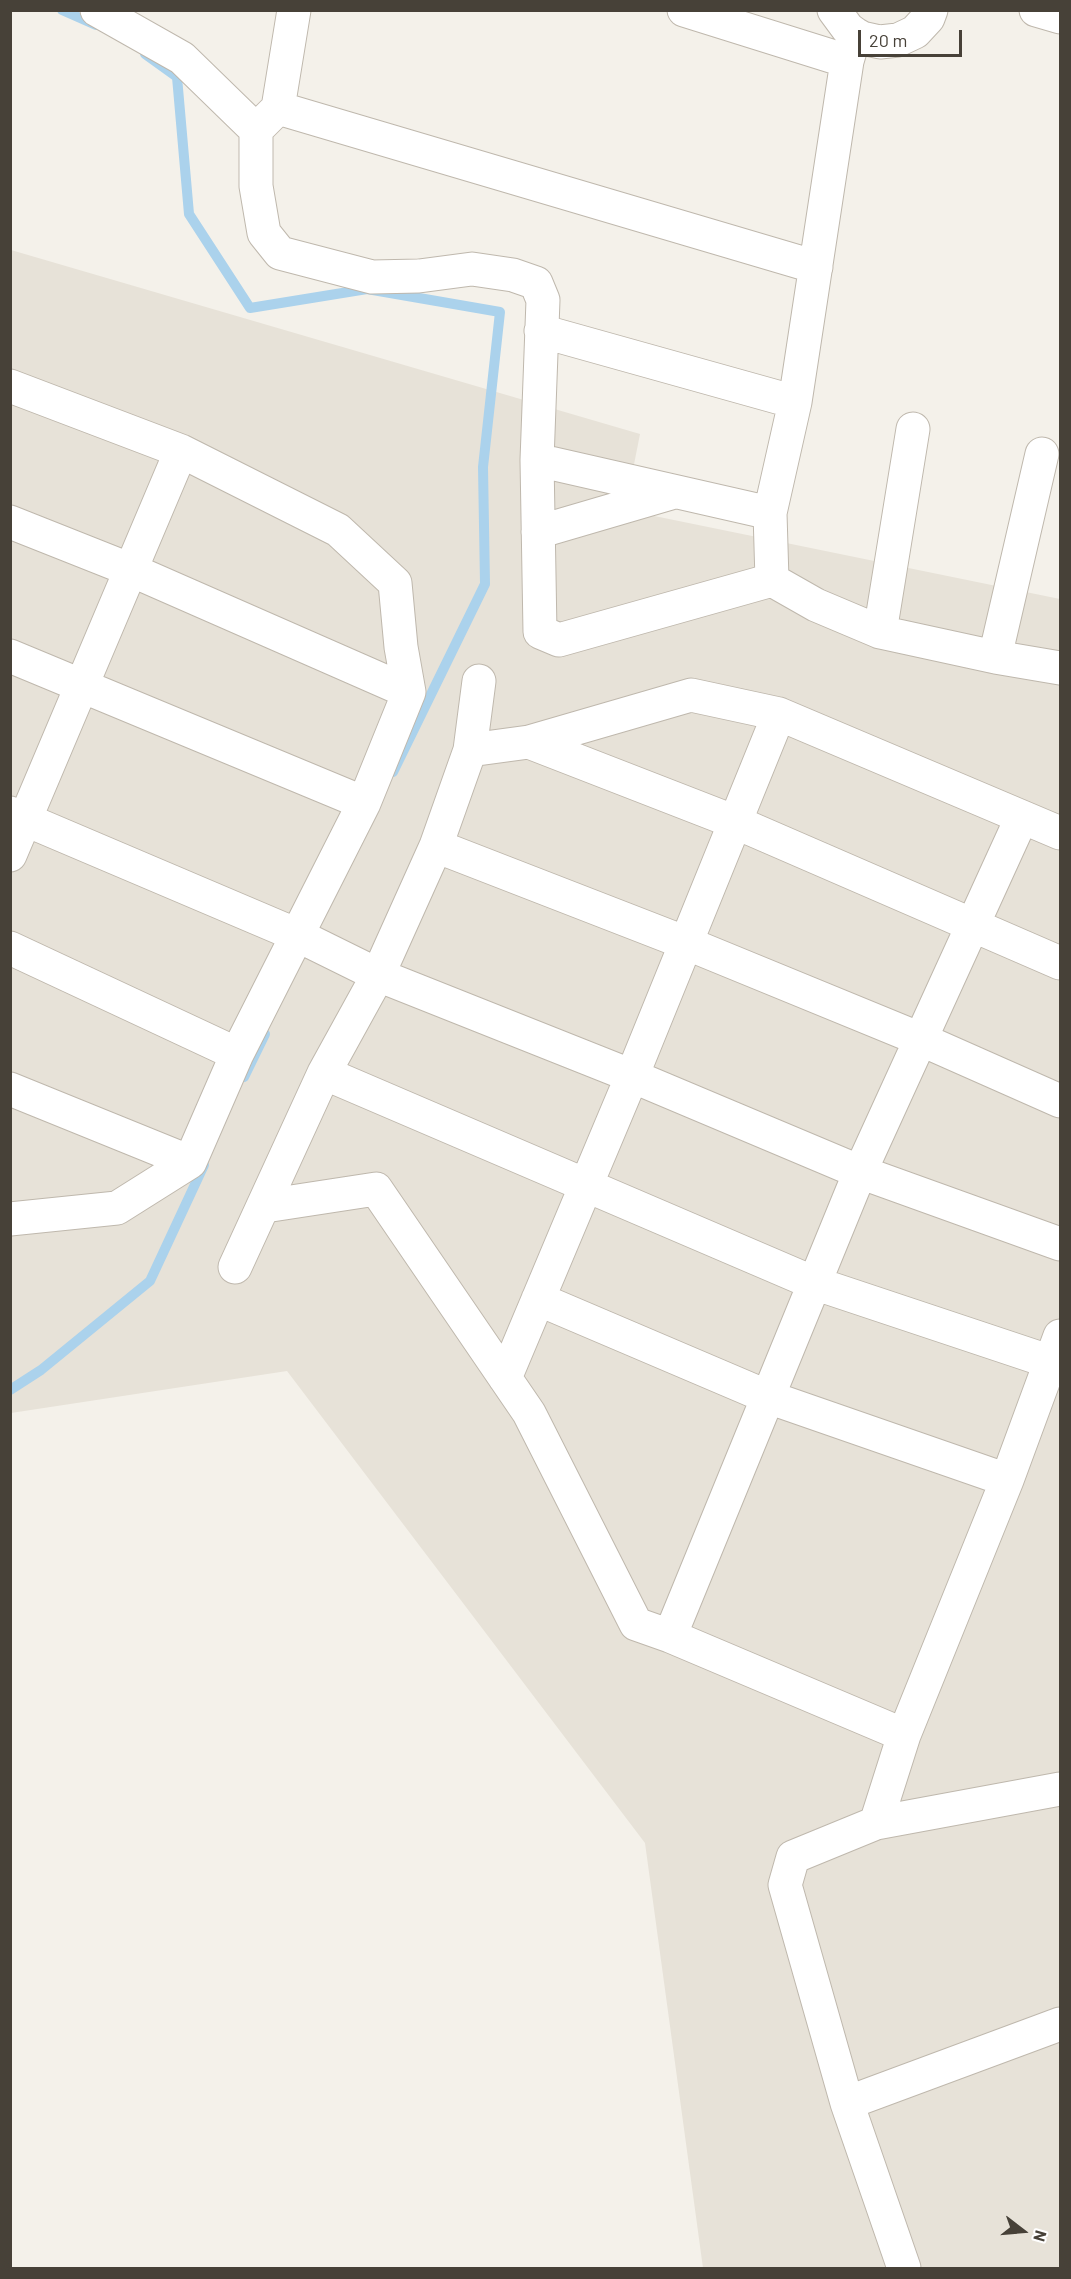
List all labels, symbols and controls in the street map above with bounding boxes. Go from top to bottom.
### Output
scale bar [861,18,964,56]
text: 20 m [869,29,907,51]
north arrow [993,2201,1053,2261]
text: N [1030,2228,1051,2244]

